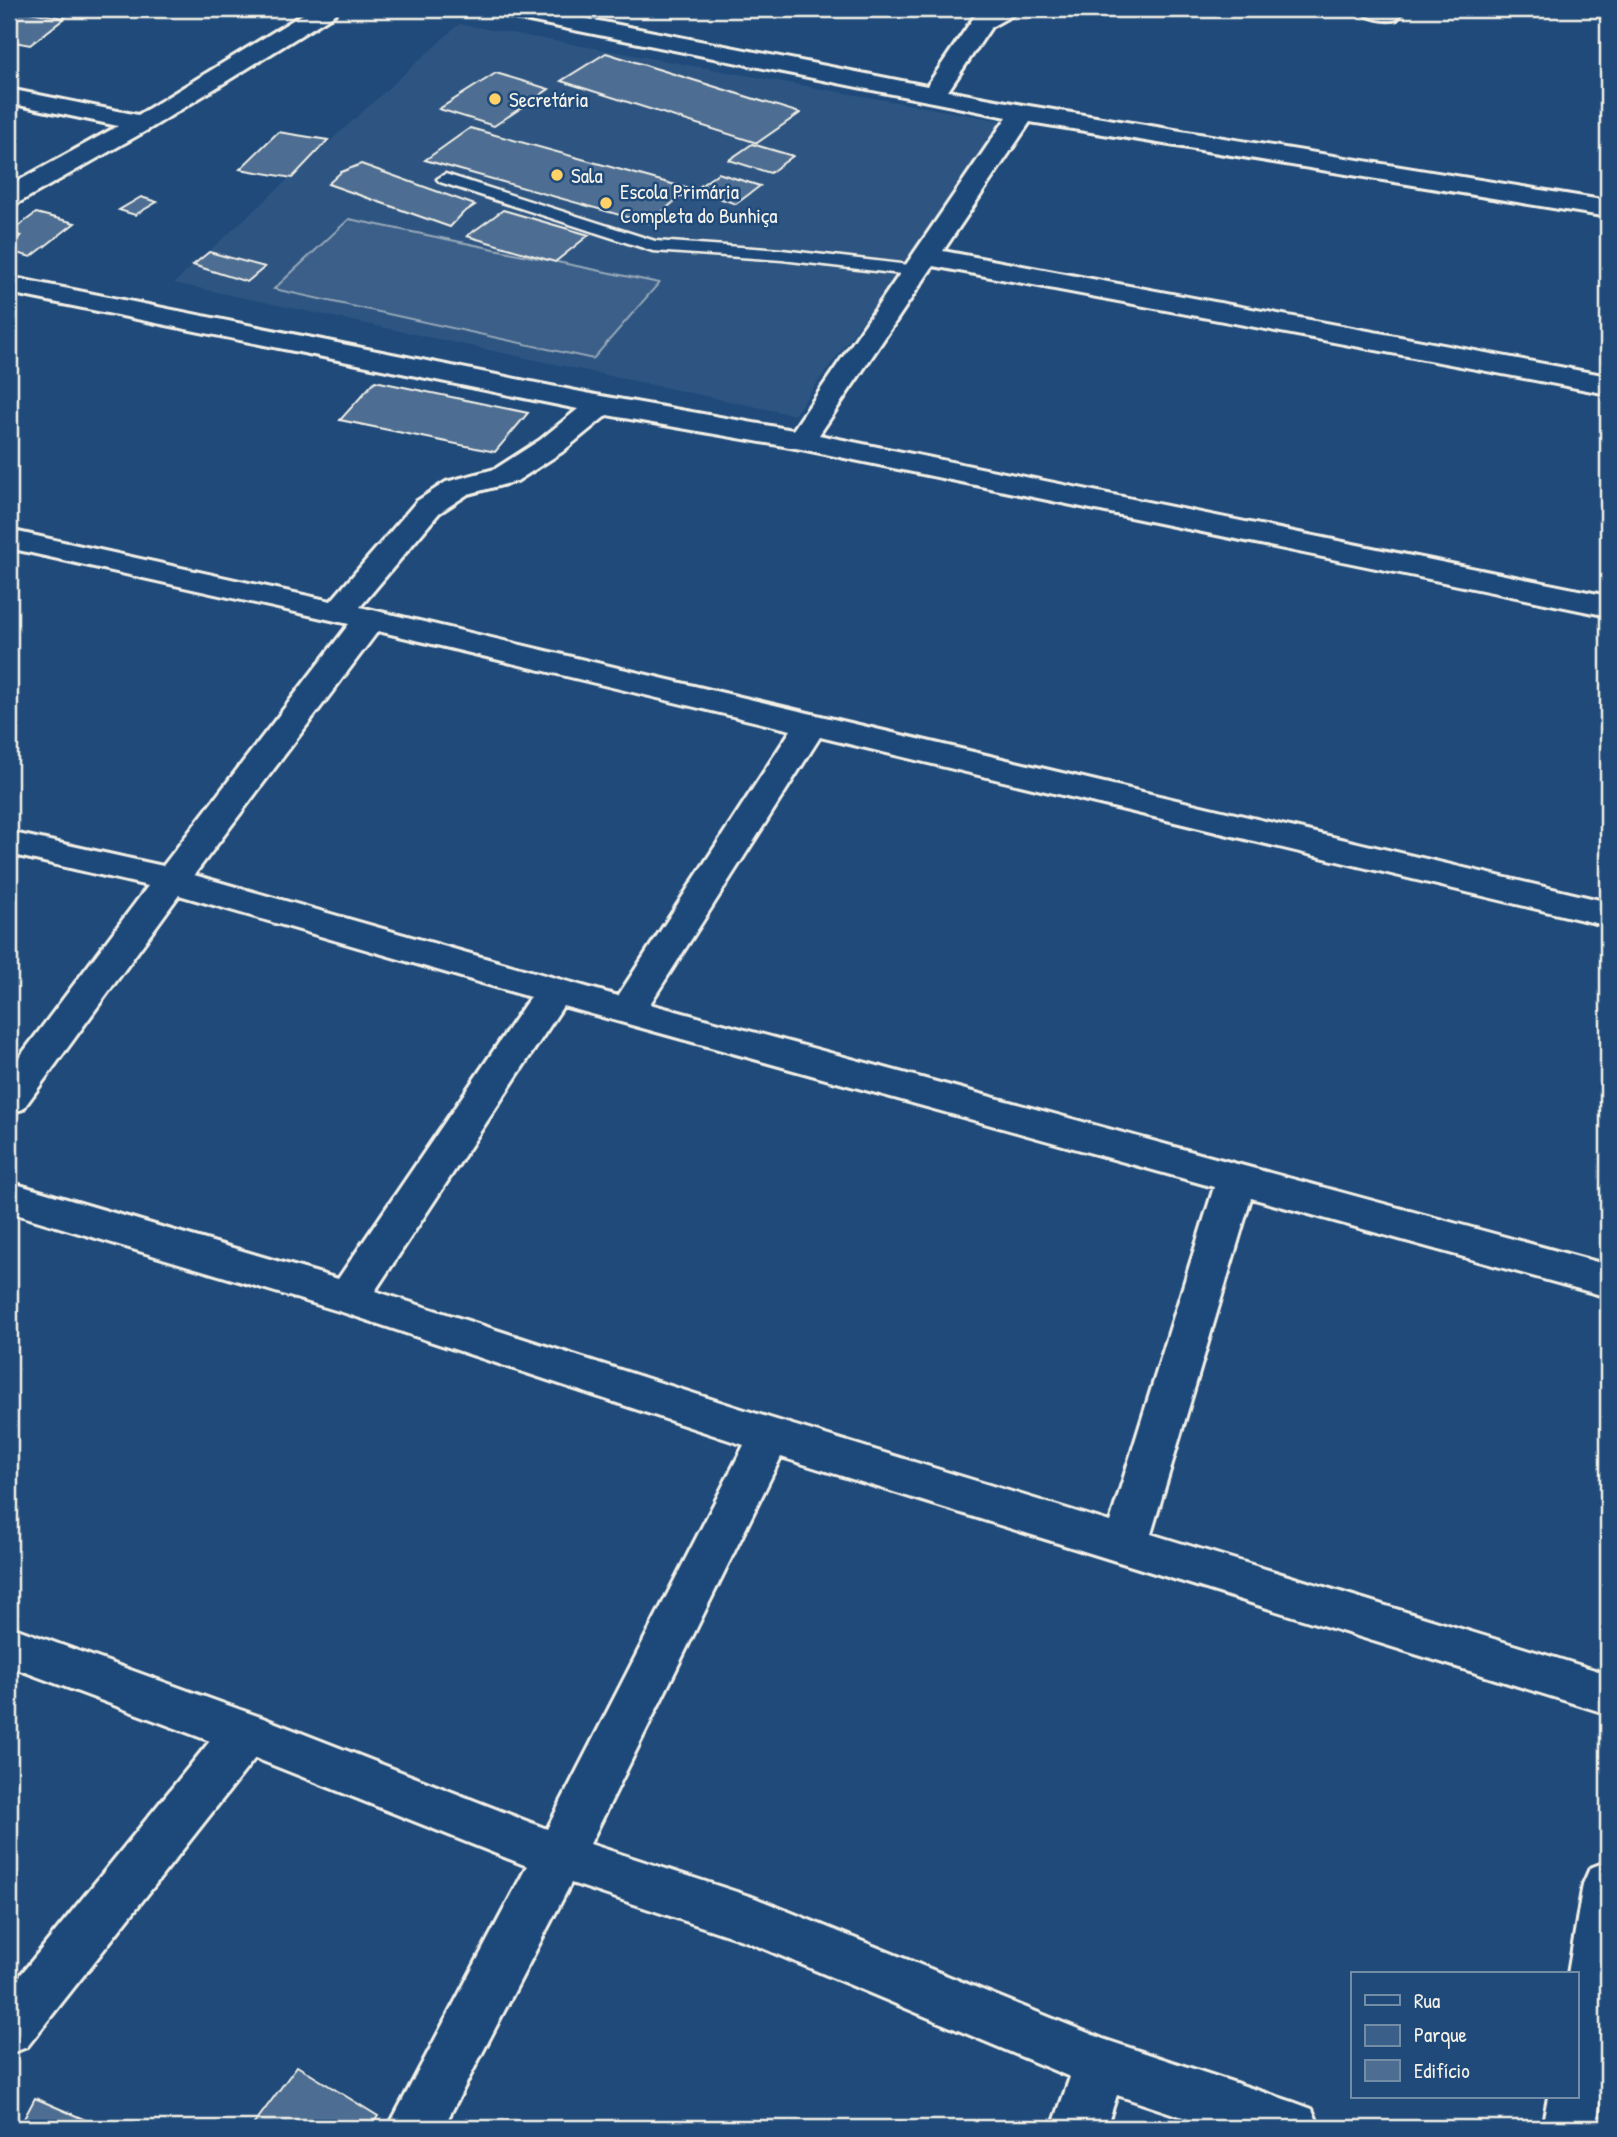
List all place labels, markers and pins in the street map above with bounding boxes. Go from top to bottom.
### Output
place label: Secretária [509,85,588,114]
marker: Secretária [487,91,503,107]
place label: Sala [571,161,603,190]
marker: Sala [549,167,565,183]
place label: Escola Primária Completa do Bunhiça [620,177,777,230]
marker: Escola Primária Completa do Bunhiça [598,195,614,211]

